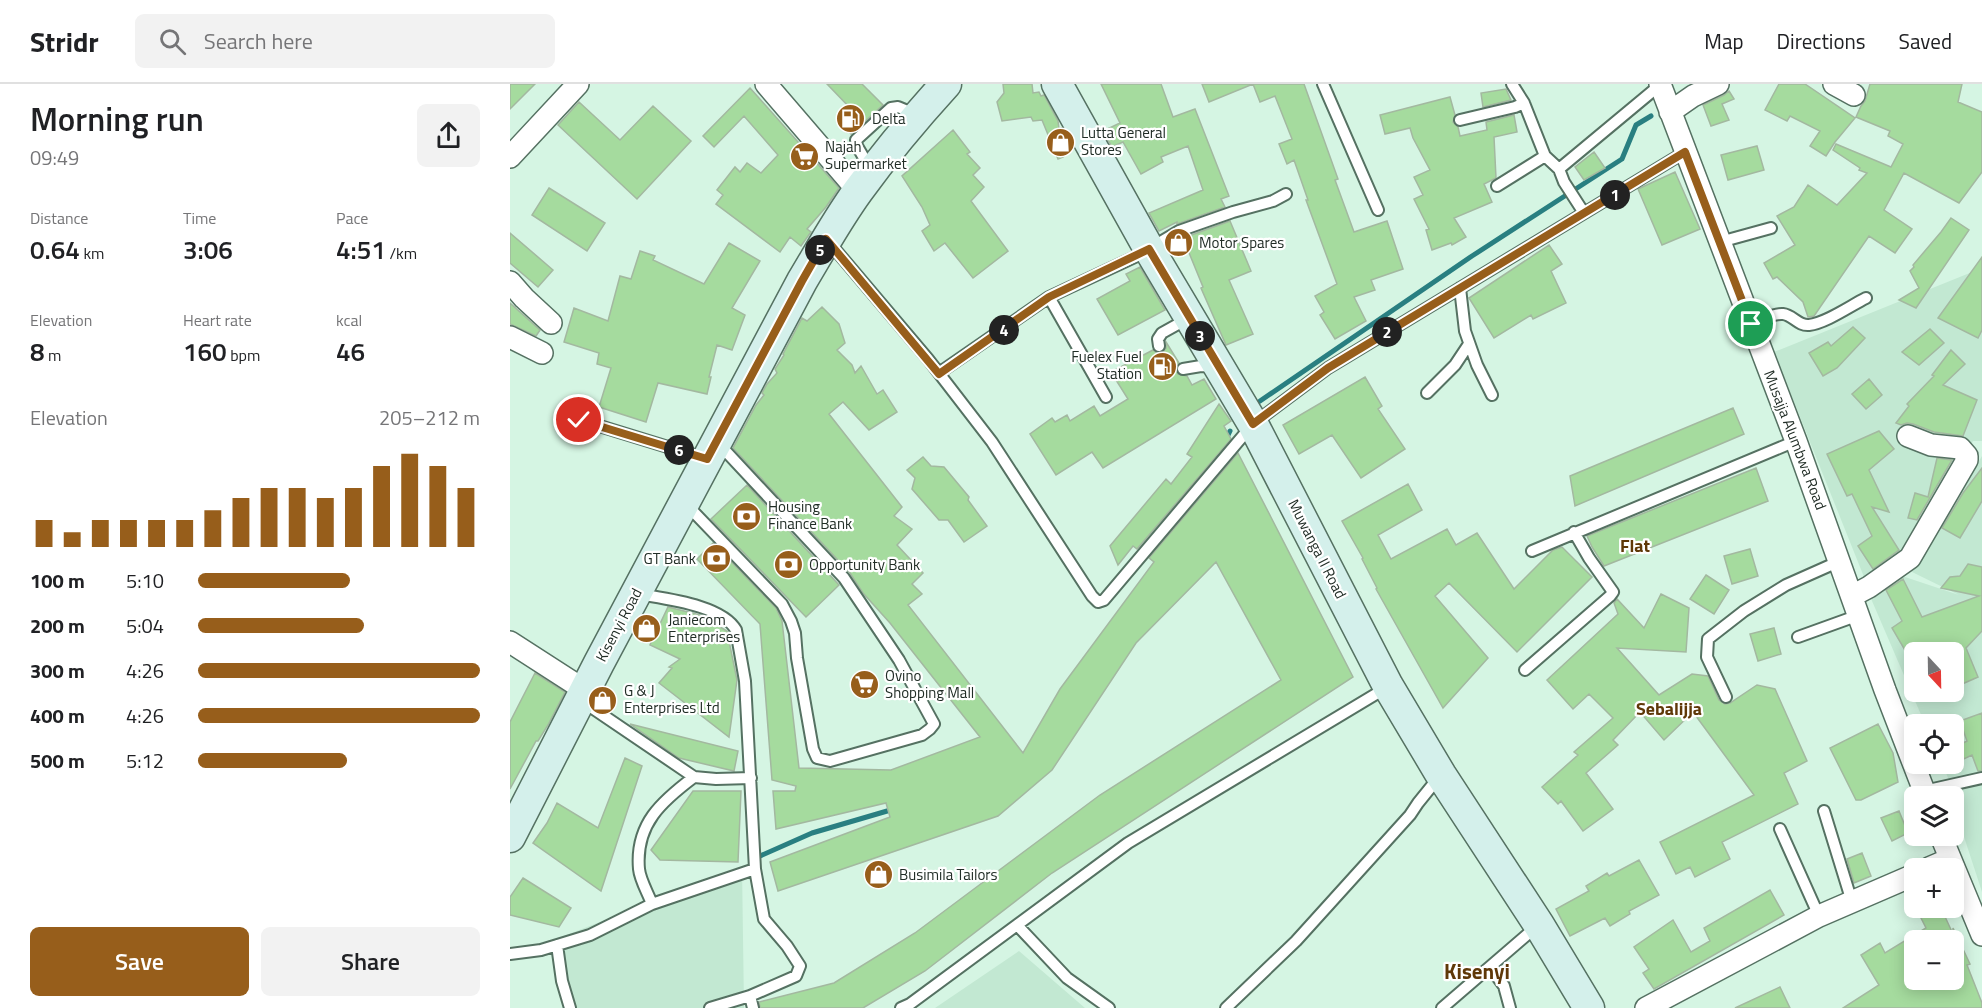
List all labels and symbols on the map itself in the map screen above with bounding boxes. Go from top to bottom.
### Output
fuel station icon: Delta [835,103,867,135]
place label: Delta [872,107,906,130]
place label: Lutta General Stores [1081,121,1166,161]
shop icon: Lutta General Stores [1044,126,1076,158]
place label: Najah Supermarket [825,135,908,175]
supermarket icon: Najah Supermarket [788,140,820,172]
pin: 1 [1600,180,1630,210]
shop icon: Motor Spares [1162,227,1194,259]
place label: Motor Spares [1199,231,1284,254]
pin: 5 [805,235,835,265]
pin [1725,298,1776,349]
pin: 4 [989,315,1019,345]
pin: 2 [1372,317,1402,347]
pin: 3 [1185,321,1215,351]
place label: Fuelex Fuel Station [1071,345,1142,385]
fuel station icon: Fuelex Fuel Station [1147,350,1179,382]
street label: Musajja Alumbwa Road [1758,367,1833,513]
pin [553,394,604,445]
pin: 6 [664,435,694,465]
place label: Housing Finance Bank [768,495,852,535]
street label: Muwanga II Road [1282,495,1352,603]
bank icon: Housing Finance Bank [731,500,763,532]
district label: Flat [1620,532,1651,559]
bank icon: GT Bank [701,543,733,575]
place label: GT Bank [644,547,696,570]
bank icon: Opportunity Bank [772,549,804,581]
place label: Opportunity Bank [809,553,920,576]
street label: Kisenyi Road [589,584,648,666]
place label: Janiecom Enterprises [668,608,740,648]
shop icon: Janiecom Enterprises [631,613,663,645]
north arrow [1904,642,1964,702]
place label: Ovino Shopping Mall [885,664,974,704]
supermarket icon: Ovino Shopping Mall [848,669,880,701]
place label: G & J Enterprises Ltd [624,679,720,719]
shop icon: G & J Enterprises Ltd [587,684,619,716]
district label: Sebalijja [1636,695,1702,722]
shop icon: Busimila Tailors [862,859,894,891]
place label: Busimila Tailors [899,863,998,886]
district label: Kisenyi [1444,955,1510,987]

